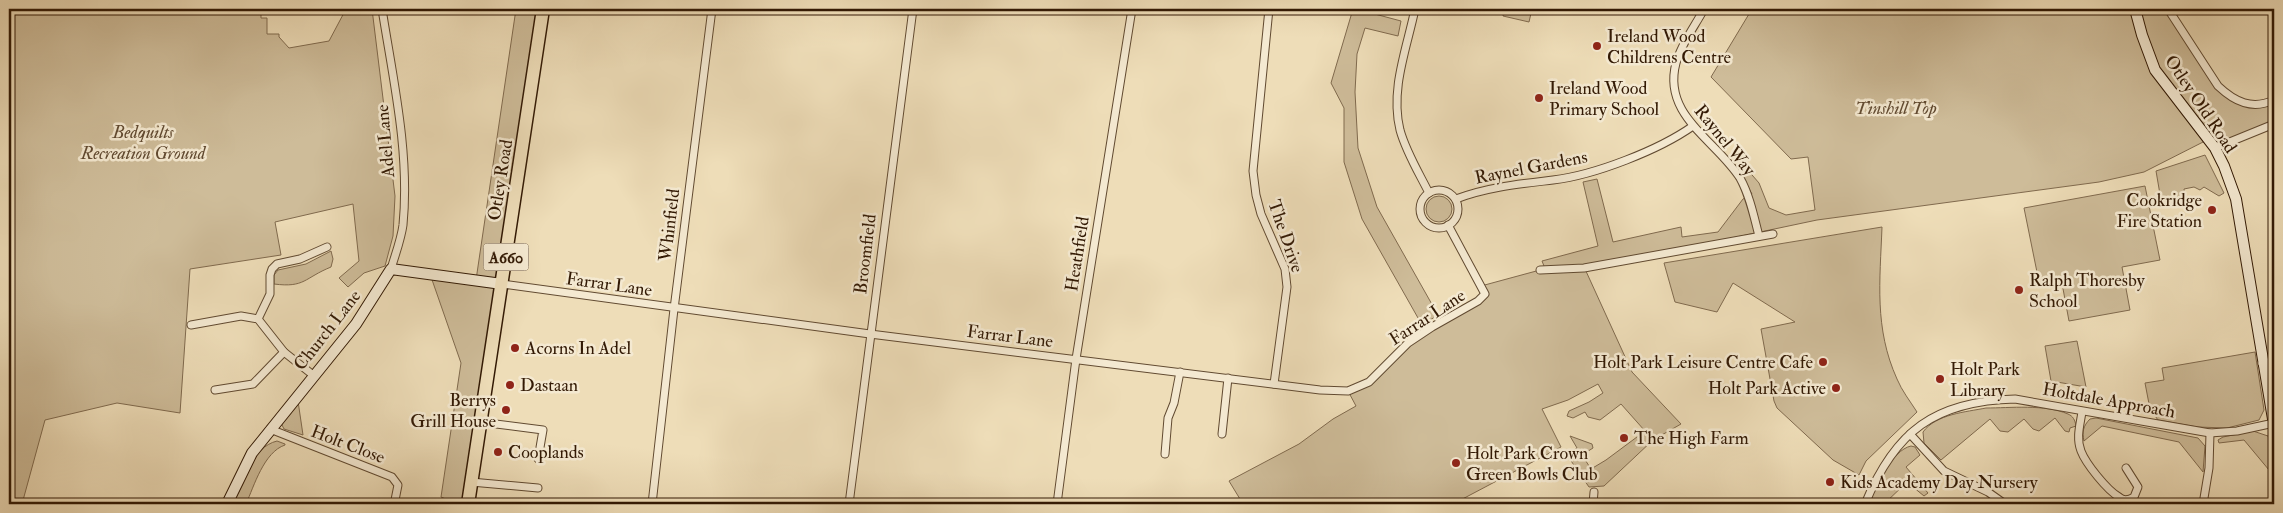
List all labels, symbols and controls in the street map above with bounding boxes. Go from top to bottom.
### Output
place label: Ireland Wood Childrens Centre [1607,25,1732,69]
marker: Ireland Wood Childrens Centre [1591,40,1603,52]
street label: Otley Old Road [2159,51,2242,158]
place label: Ireland Wood Primary School [1549,77,1660,121]
marker: Ireland Wood Primary School [1533,92,1545,104]
park label: Tinshill Top [1855,97,1937,120]
street label: Raynel Way [1689,100,1761,181]
street label: Adel Lane [371,103,400,180]
park label: Bedquilts Recreation Ground [80,121,207,165]
street label: Otley Road [483,138,518,222]
street label: Raynel Gardens [1473,145,1589,190]
street label: Whinfield [654,187,685,264]
place label: Cookridge Fire Station [2116,189,2202,233]
street label: The Drive [1262,197,1309,276]
marker: Cookridge Fire Station [2206,204,2218,216]
street label: Broomfield [849,213,882,295]
street label: Heathfield [1060,215,1095,293]
road number: A660 [484,243,528,270]
street label: Farrar Lane [564,267,654,302]
place label: Ralph Thoresby School [2029,269,2146,313]
street label: Farrar Lane [1385,284,1470,351]
marker: Ralph Thoresby School [2013,284,2025,296]
street label: Church Lane [289,285,366,375]
street label: Farrar Lane [965,320,1055,353]
place label: Acorns In Adel [524,337,631,360]
marker: Acorns In Adel [509,342,521,354]
place label: Holt Park Leisure Centre Cafe [1593,351,1813,374]
marker: Holt Park Leisure Centre Cafe [1817,356,1829,368]
place label: Holt Park Library [1950,358,2020,402]
marker: Holt Park Library [1934,373,1946,385]
place label: Dastaan [520,374,578,397]
place label: Holt Park Active [1708,377,1826,400]
street label: Holtdale Approach [2041,377,2178,424]
marker: Dastaan [504,379,516,391]
marker: Holt Park Active [1830,382,1842,394]
place label: Berrys Grill House [410,389,496,433]
marker: Berrys Grill House [500,404,512,416]
street label: Holt Close [308,420,388,469]
place label: The High Farm [1634,427,1749,450]
marker: The High Farm [1618,432,1630,444]
place label: Cooplands [508,441,584,464]
place label: Holt Park Crown Green Bowls Club [1466,442,1598,486]
marker: Cooplands [492,446,504,458]
marker: Holt Park Crown Green Bowls Club [1450,457,1462,469]
place label: Kids Academy Day Nursery [1840,471,2039,494]
marker: Kids Academy Day Nursery [1824,476,1836,488]

